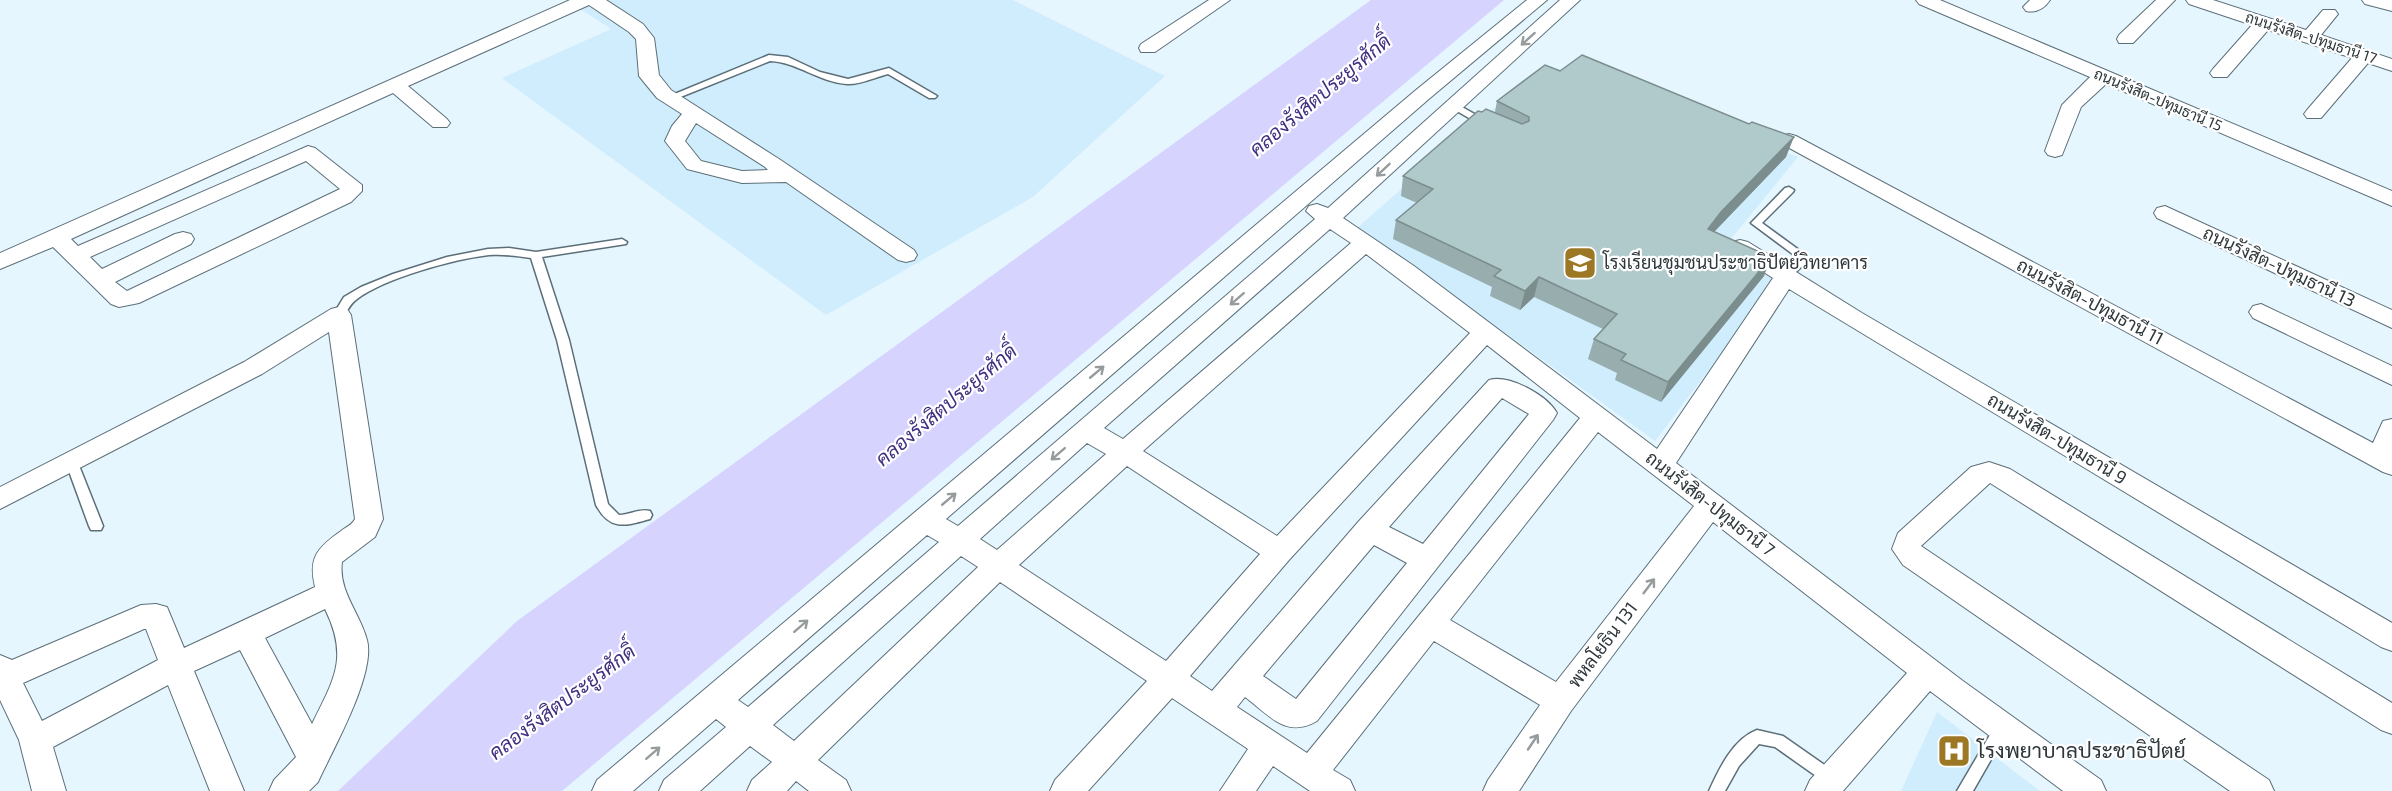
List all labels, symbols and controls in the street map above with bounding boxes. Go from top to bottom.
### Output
street label: ถนนรังสิต-ปทุมธานี 17 [2242,7,2380,70]
water label: คลองรังสิตประยูรศักดิ์ [1241,22,1400,163]
one-way arrow [1521,32,1536,46]
street label: ถนนรังสิต-ปทุมธานี 15 [2090,64,2225,137]
one-way arrow [1376,163,1391,177]
street label: ถนนรังสิต-ปทุมธานี 13 [2199,220,2360,313]
school or university icon: โรงเรียนชุมชนประชาธิปัตย์วิทยาคาร [1562,245,1598,281]
place label: โรงเรียนชุมชนประชาธิปัตย์วิทยาคาร [1602,250,1868,275]
street label: ถนนรังสิต-ปทุมธานี 11 [2013,252,2168,351]
one-way arrow [1230,292,1245,306]
water label: คลองรังสิตประยูรศักดิ์ [867,332,1026,473]
one-way arrow [1089,365,1104,379]
street label: ถนนรังสิต-ปทุมธานี 9 [1983,387,2132,490]
street label: ถนนรังสิต-ปทุมธานี 7 [1641,445,1780,562]
one-way arrow [1051,447,1066,461]
one-way arrow [941,492,957,505]
one-way arrow [1642,578,1655,594]
street label: พหลโยธิน 131 [1562,597,1642,692]
one-way arrow [793,619,808,633]
water label: คลองรังสิตประยูรศักดิ์ [480,632,645,767]
hospital icon: โรงพยาบาลประชาธิปัตย์ [1936,733,1972,769]
one-way arrow [1526,734,1539,751]
place label: โรงพยาบาลประชาธิปัตย์ [1976,737,2186,762]
one-way arrow [645,746,660,760]

